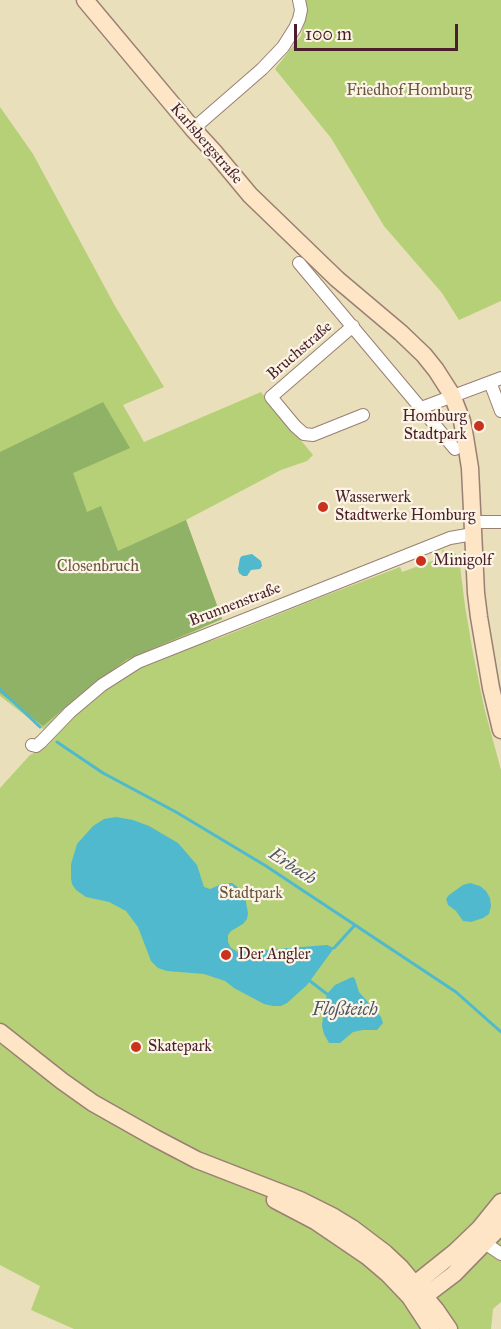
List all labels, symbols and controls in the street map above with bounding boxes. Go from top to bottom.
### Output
scale bar [297,12,460,50]
text: 100 m [305,23,352,45]
park label: Friedhof Homburg [346,81,472,101]
street label: Karlsbergstraße [166,99,246,189]
street label: Bruchstraße [264,318,336,384]
place label: Homburg Stadtpark [402,407,467,445]
marker: Homburg Stadtpark [472,419,486,433]
place label: Wasserwerk Stadtwerke Homburg [335,488,475,526]
marker: Wasserwerk Stadtwerke Homburg [316,500,330,514]
place label: Minigolf [433,551,492,571]
marker: Minigolf [414,554,428,568]
park label: Closenbruch [57,557,139,577]
street label: Brunnenstraße [186,579,284,631]
water label: Erbach [264,844,320,890]
park label: Stadtpark [219,884,283,904]
place label: Der Angler [238,945,311,965]
marker: Der Angler [219,948,233,962]
water label: Floßteich [312,1000,378,1022]
place label: Skatepark [148,1037,212,1057]
marker: Skatepark [129,1040,143,1054]

